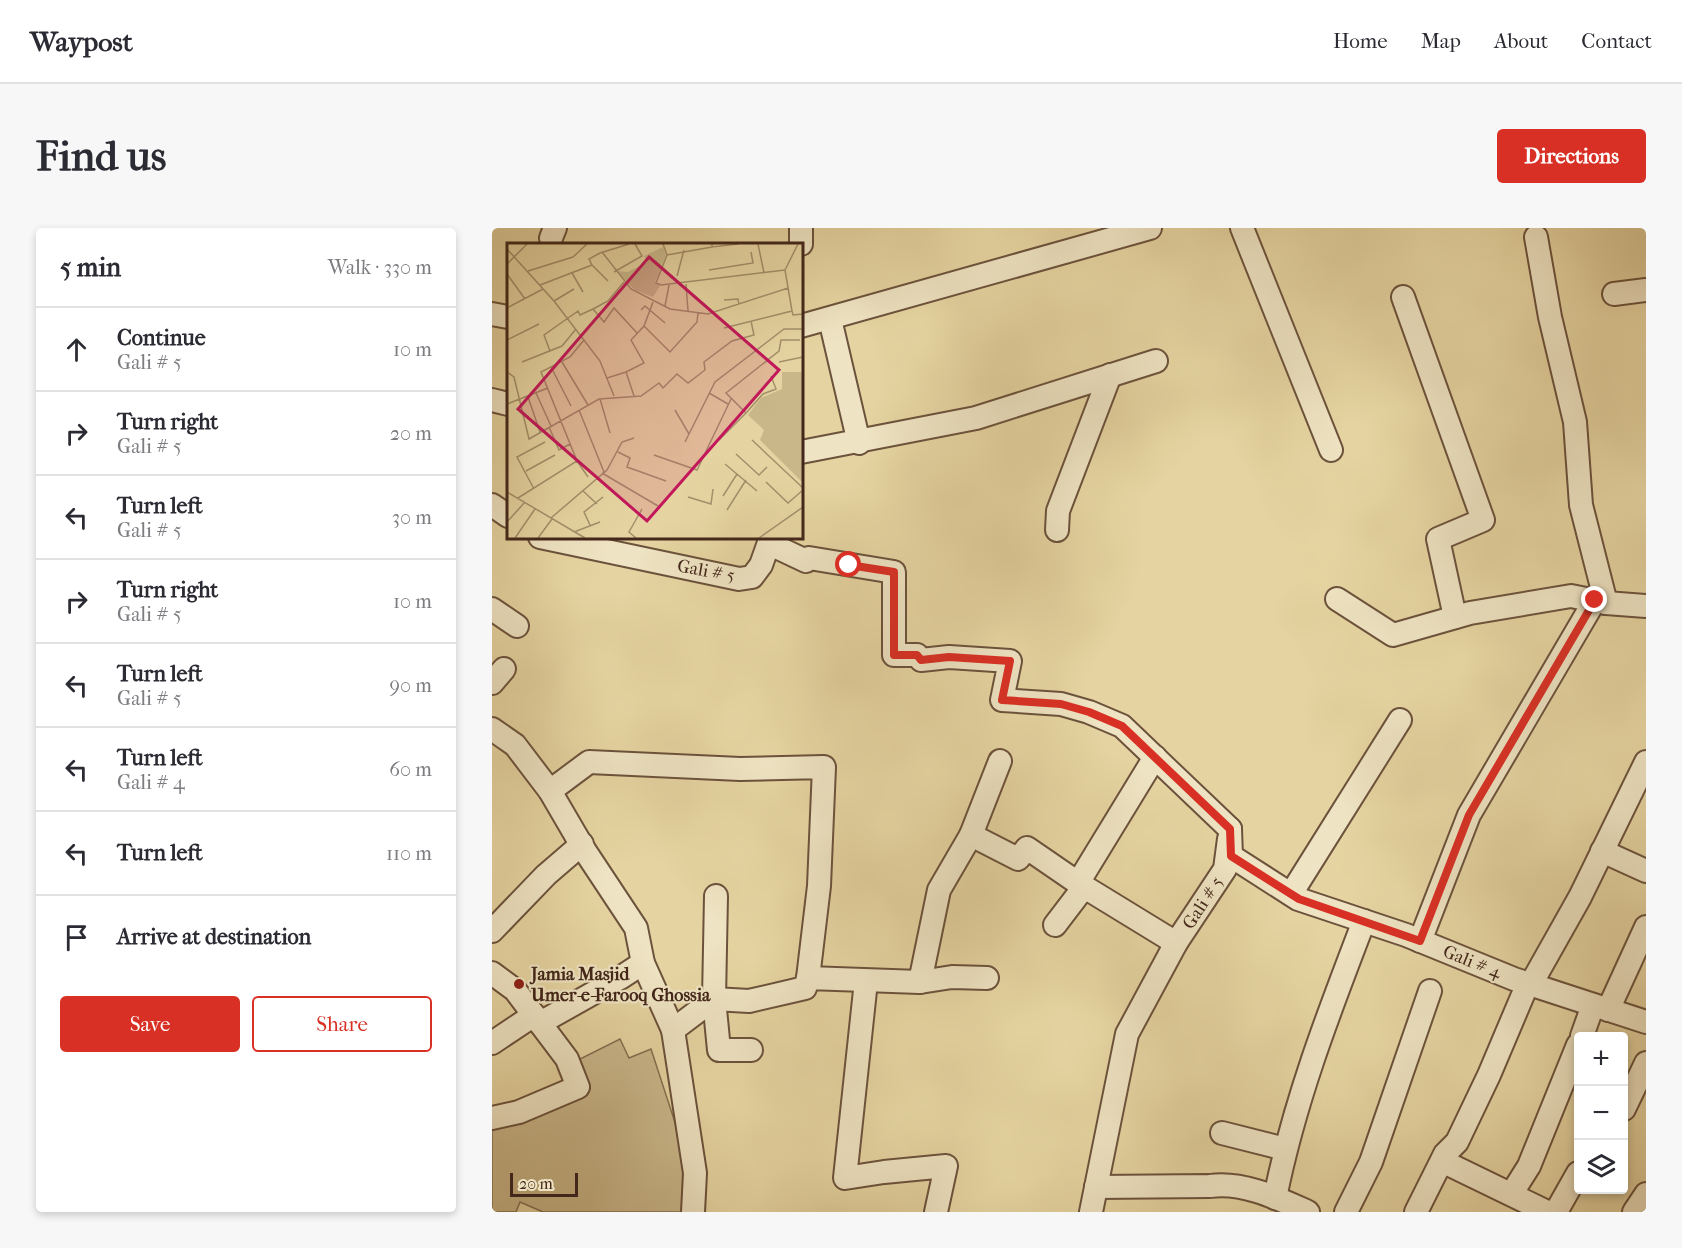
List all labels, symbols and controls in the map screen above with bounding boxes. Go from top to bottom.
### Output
text: Waypost [30,25,133,58]
text: Home [1333,29,1388,53]
text: Map [1421,29,1461,53]
text: About [1494,29,1548,53]
text: Contact [1581,29,1652,53]
button: Directions [1497,129,1646,183]
text: Find us [36,132,166,181]
inset map [507,243,802,538]
text: 5 min [60,252,121,283]
text: Walk · 330 m [328,256,432,279]
text: Continue [117,325,206,351]
icon: ahead [60,333,93,366]
text: 10 m [393,338,432,361]
text: Gali # 5 [117,351,182,374]
text: Turn right [117,409,218,435]
icon: right [60,417,93,450]
text: 20 m [390,422,432,445]
text: Gali # 5 [117,435,182,458]
text: Turn left [117,493,203,519]
icon: left [60,501,93,534]
text: 30 m [392,506,432,529]
text: Gali # 5 [117,519,182,542]
route start [835,551,861,577]
street label: Gali # 5 [676,556,737,586]
text: Turn right [117,577,218,603]
icon: right [60,585,93,618]
route end [1581,586,1607,612]
text: 10 m [393,590,432,613]
text: Gali # 5 [117,603,182,626]
text: Turn left [117,661,203,687]
icon: left [60,669,93,702]
text: 90 m [390,674,432,697]
text: Gali # 5 [117,687,182,710]
text: Turn left [117,745,203,771]
icon: left [60,753,93,786]
text: 60 m [389,758,432,781]
text: Gali # 4 [117,771,185,794]
icon: left [60,837,93,870]
text: Turn left [117,840,203,866]
text: 110 m [386,842,432,865]
street label: Gali # 5 [1178,873,1228,933]
icon: arrive [60,921,93,954]
text: Arrive at destination [117,924,311,950]
street label: Gali # 4 [1440,941,1505,983]
place label: Jamia Masjid Umer-e-Farooq Ghossia [529,964,711,1006]
marker: Jamia Masjid Umer-e-Farooq Ghossia [512,977,526,991]
button: Save [60,996,240,1052]
button: Share [252,996,432,1052]
map controls [1574,1032,1628,1194]
button: + [1574,1032,1628,1086]
button: − [1574,1086,1628,1140]
button: layers [1574,1140,1628,1194]
scale bar [510,1170,578,1198]
text: 20 m [519,1174,553,1193]

